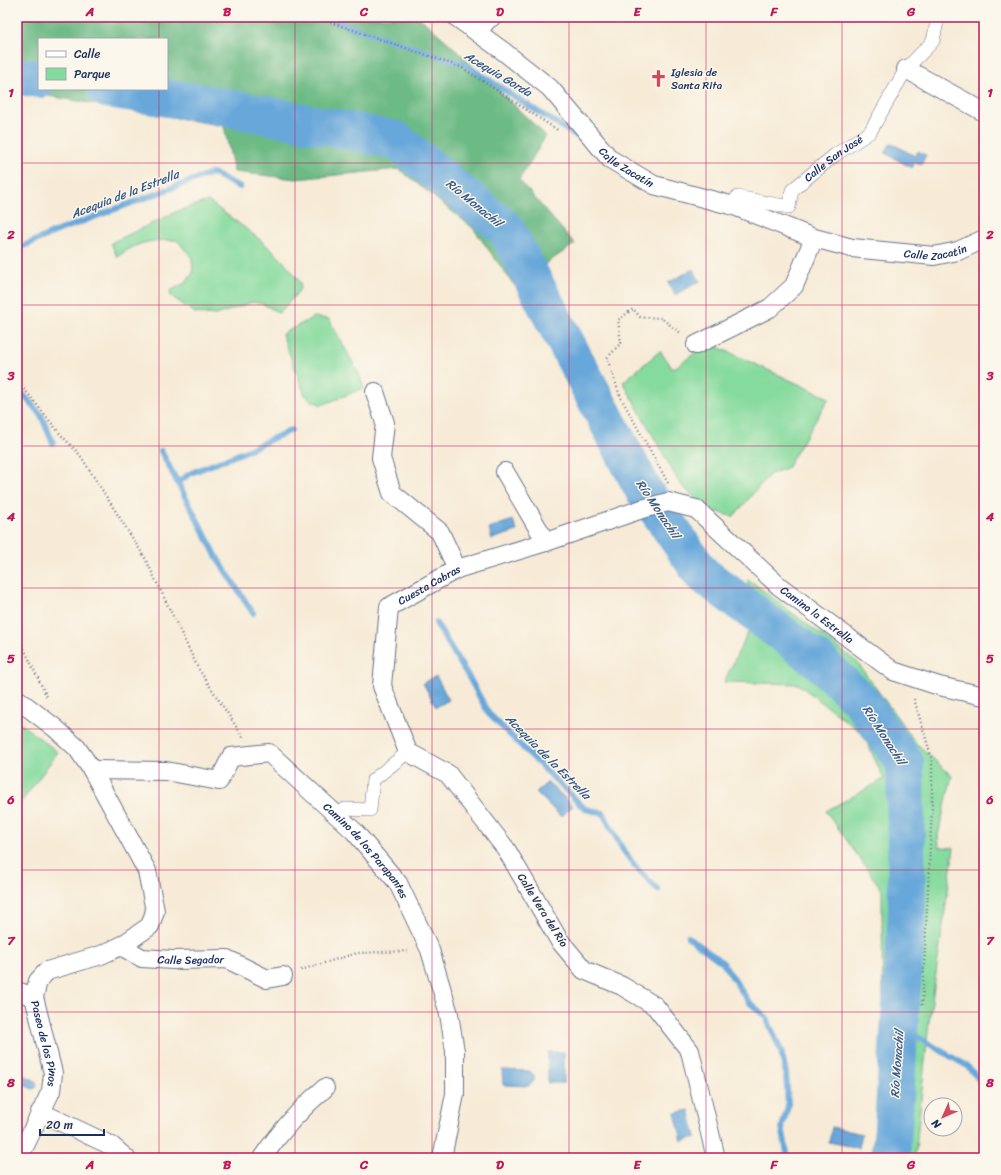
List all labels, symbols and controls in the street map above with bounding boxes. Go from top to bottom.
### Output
text: A [85,0,94,23]
text: B [223,0,232,23]
text: C [359,0,369,23]
text: D [496,0,504,23]
text: E [633,0,642,23]
text: F [769,0,778,23]
text: G [906,0,916,23]
legend [38,38,168,90]
text: Calle [74,43,101,65]
water label: Acequia Gorda [459,45,537,103]
text: Parque [74,63,111,85]
place label: Iglesia de Santa Rita [670,63,723,95]
church icon: Iglesia de Santa Rita [648,68,668,88]
text: 1 [8,81,14,104]
text: 1 [987,81,993,104]
street label: Calle San José [800,130,867,187]
street label: Calle Zacatín [594,143,658,193]
water label: Acequia de la Estrella [67,163,184,225]
water label: Río Monachil [441,173,509,234]
text: 2 [6,223,15,246]
text: 2 [985,223,994,246]
street label: Calle Zacatín [903,239,970,266]
text: 3 [6,364,15,387]
text: 3 [985,364,994,387]
water label: Río Monachil [630,475,687,545]
text: 4 [6,505,16,528]
text: 4 [985,505,995,528]
street label: Cuesta Cabras [394,559,464,610]
street label: Camino la Estrella [776,581,858,649]
text: 5 [7,647,15,670]
text: 5 [986,647,994,670]
water label: Río Monachil [856,701,913,772]
water label: Acequia de la Estrella [499,708,597,806]
text: 6 [6,788,15,811]
text: 6 [985,788,994,811]
street label: Camino de los Parapantes [318,798,414,903]
street label: Calle Vera del Río [512,869,573,952]
text: 7 [7,929,16,952]
text: 7 [986,929,995,952]
street label: Calle Segador [157,950,226,970]
street label: Paseo de los Pinos [25,998,62,1088]
water label: Río Monachil [884,1027,911,1099]
text: 8 [6,1071,15,1094]
text: 8 [985,1071,994,1094]
north arrow [923,1097,963,1137]
scale bar [40,1111,104,1137]
text: 20 m [46,1114,73,1136]
text: N [927,1114,946,1134]
text: A [85,1153,94,1175]
text: B [223,1153,232,1175]
text: C [359,1153,369,1175]
text: D [496,1153,504,1175]
text: E [633,1153,642,1175]
text: F [769,1153,778,1175]
text: G [906,1153,916,1175]

